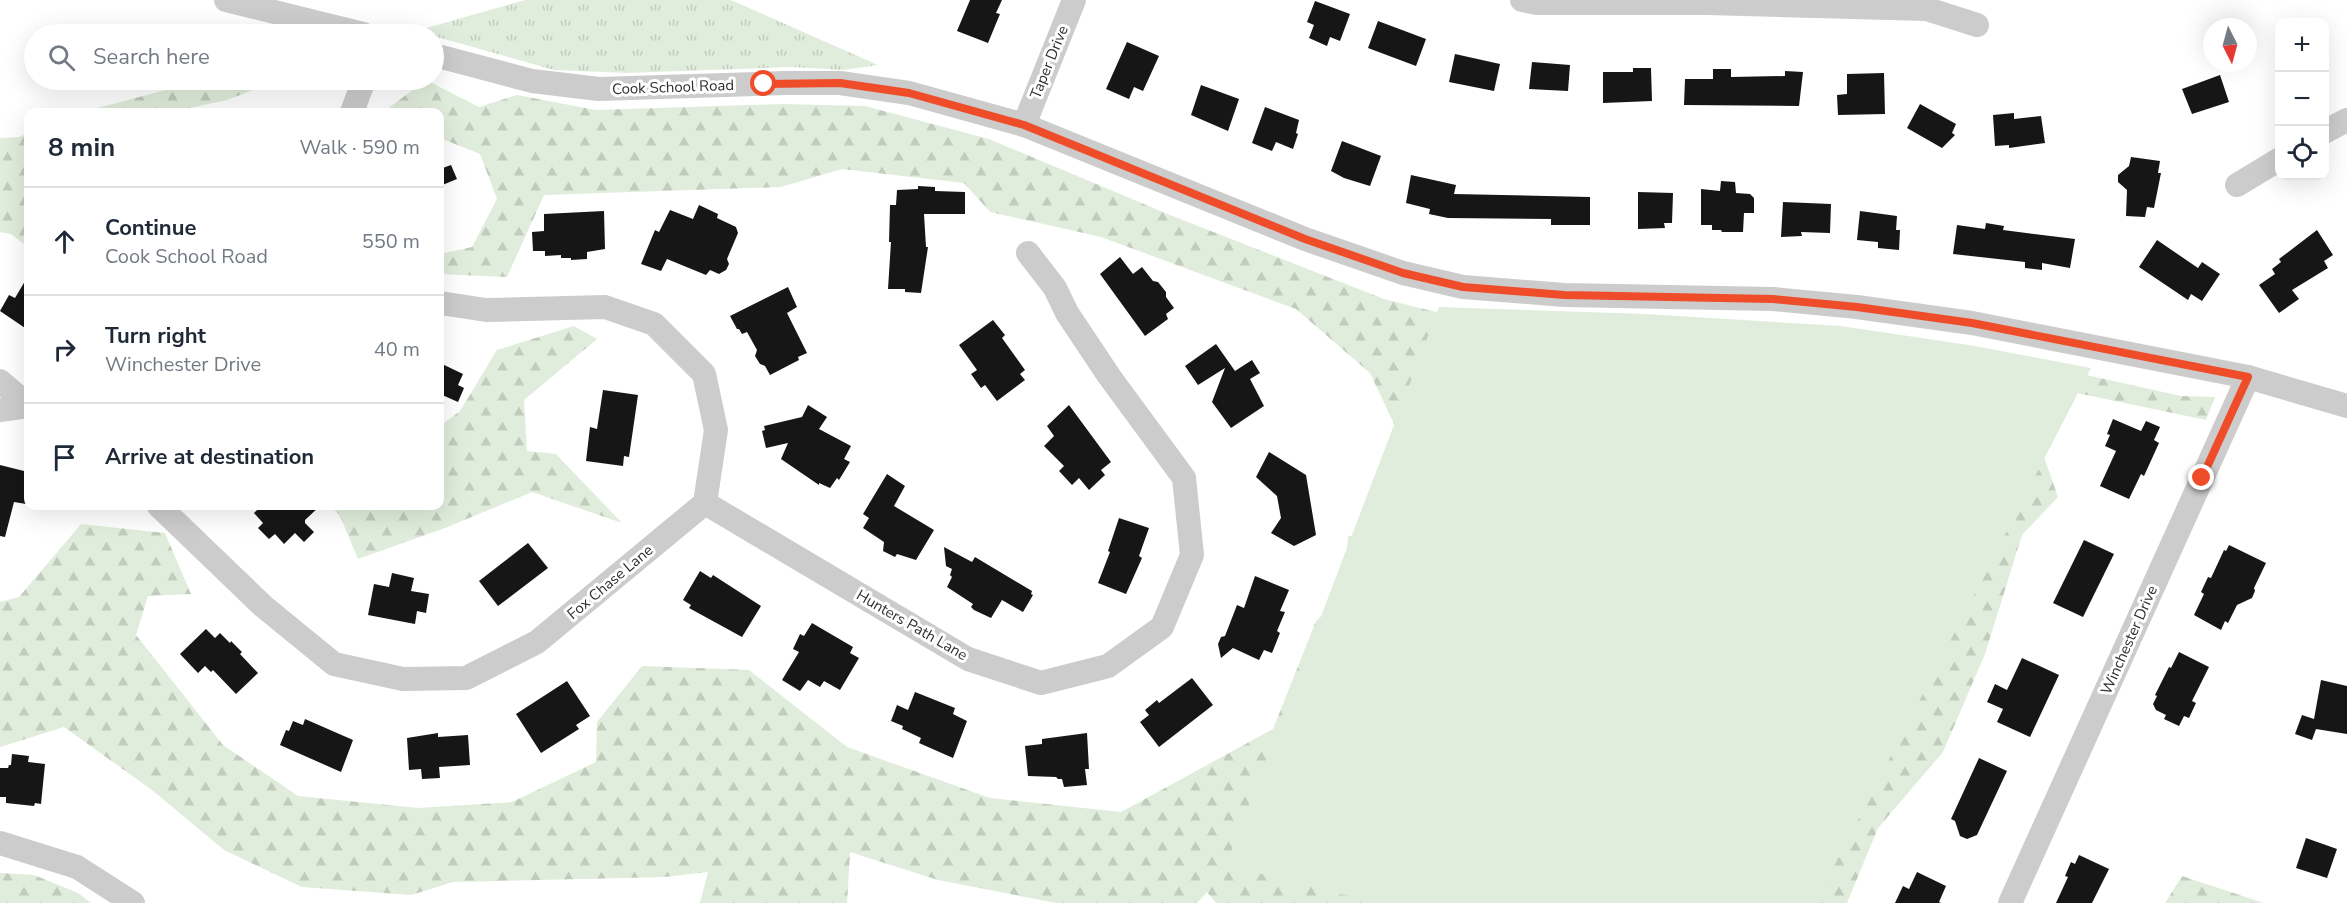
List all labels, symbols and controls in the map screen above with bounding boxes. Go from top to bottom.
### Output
north arrow [2203,18,2257,72]
map controls [2275,18,2329,180]
button: + [2275,18,2329,72]
street label: Taper Drive [1025,22,1073,102]
search box [24,24,444,90]
icon: search [45,41,78,74]
text: Search here [93,42,210,72]
route start [750,70,776,96]
button: − [2275,72,2329,126]
street label: Cook School Road [612,75,734,99]
button: locate [2275,126,2329,180]
text: 8 min [48,130,115,165]
text: Walk · 590 m [300,134,420,161]
text: Continue [105,213,196,243]
icon: ahead [48,225,81,258]
text: 550 m [362,228,420,255]
text: Cook School Road [105,243,268,270]
text: Turn right [105,321,206,351]
icon: right [48,333,81,366]
text: 40 m [374,336,420,363]
text: Winchester Drive [105,351,261,378]
icon: arrive [48,441,81,474]
text: Arrive at destination [105,442,314,472]
route end [2188,464,2214,490]
street label: Fox Chase Lane [563,540,657,624]
street label: Winchester Drive [2096,582,2162,698]
street label: Hunters Path Lane [853,585,971,665]

